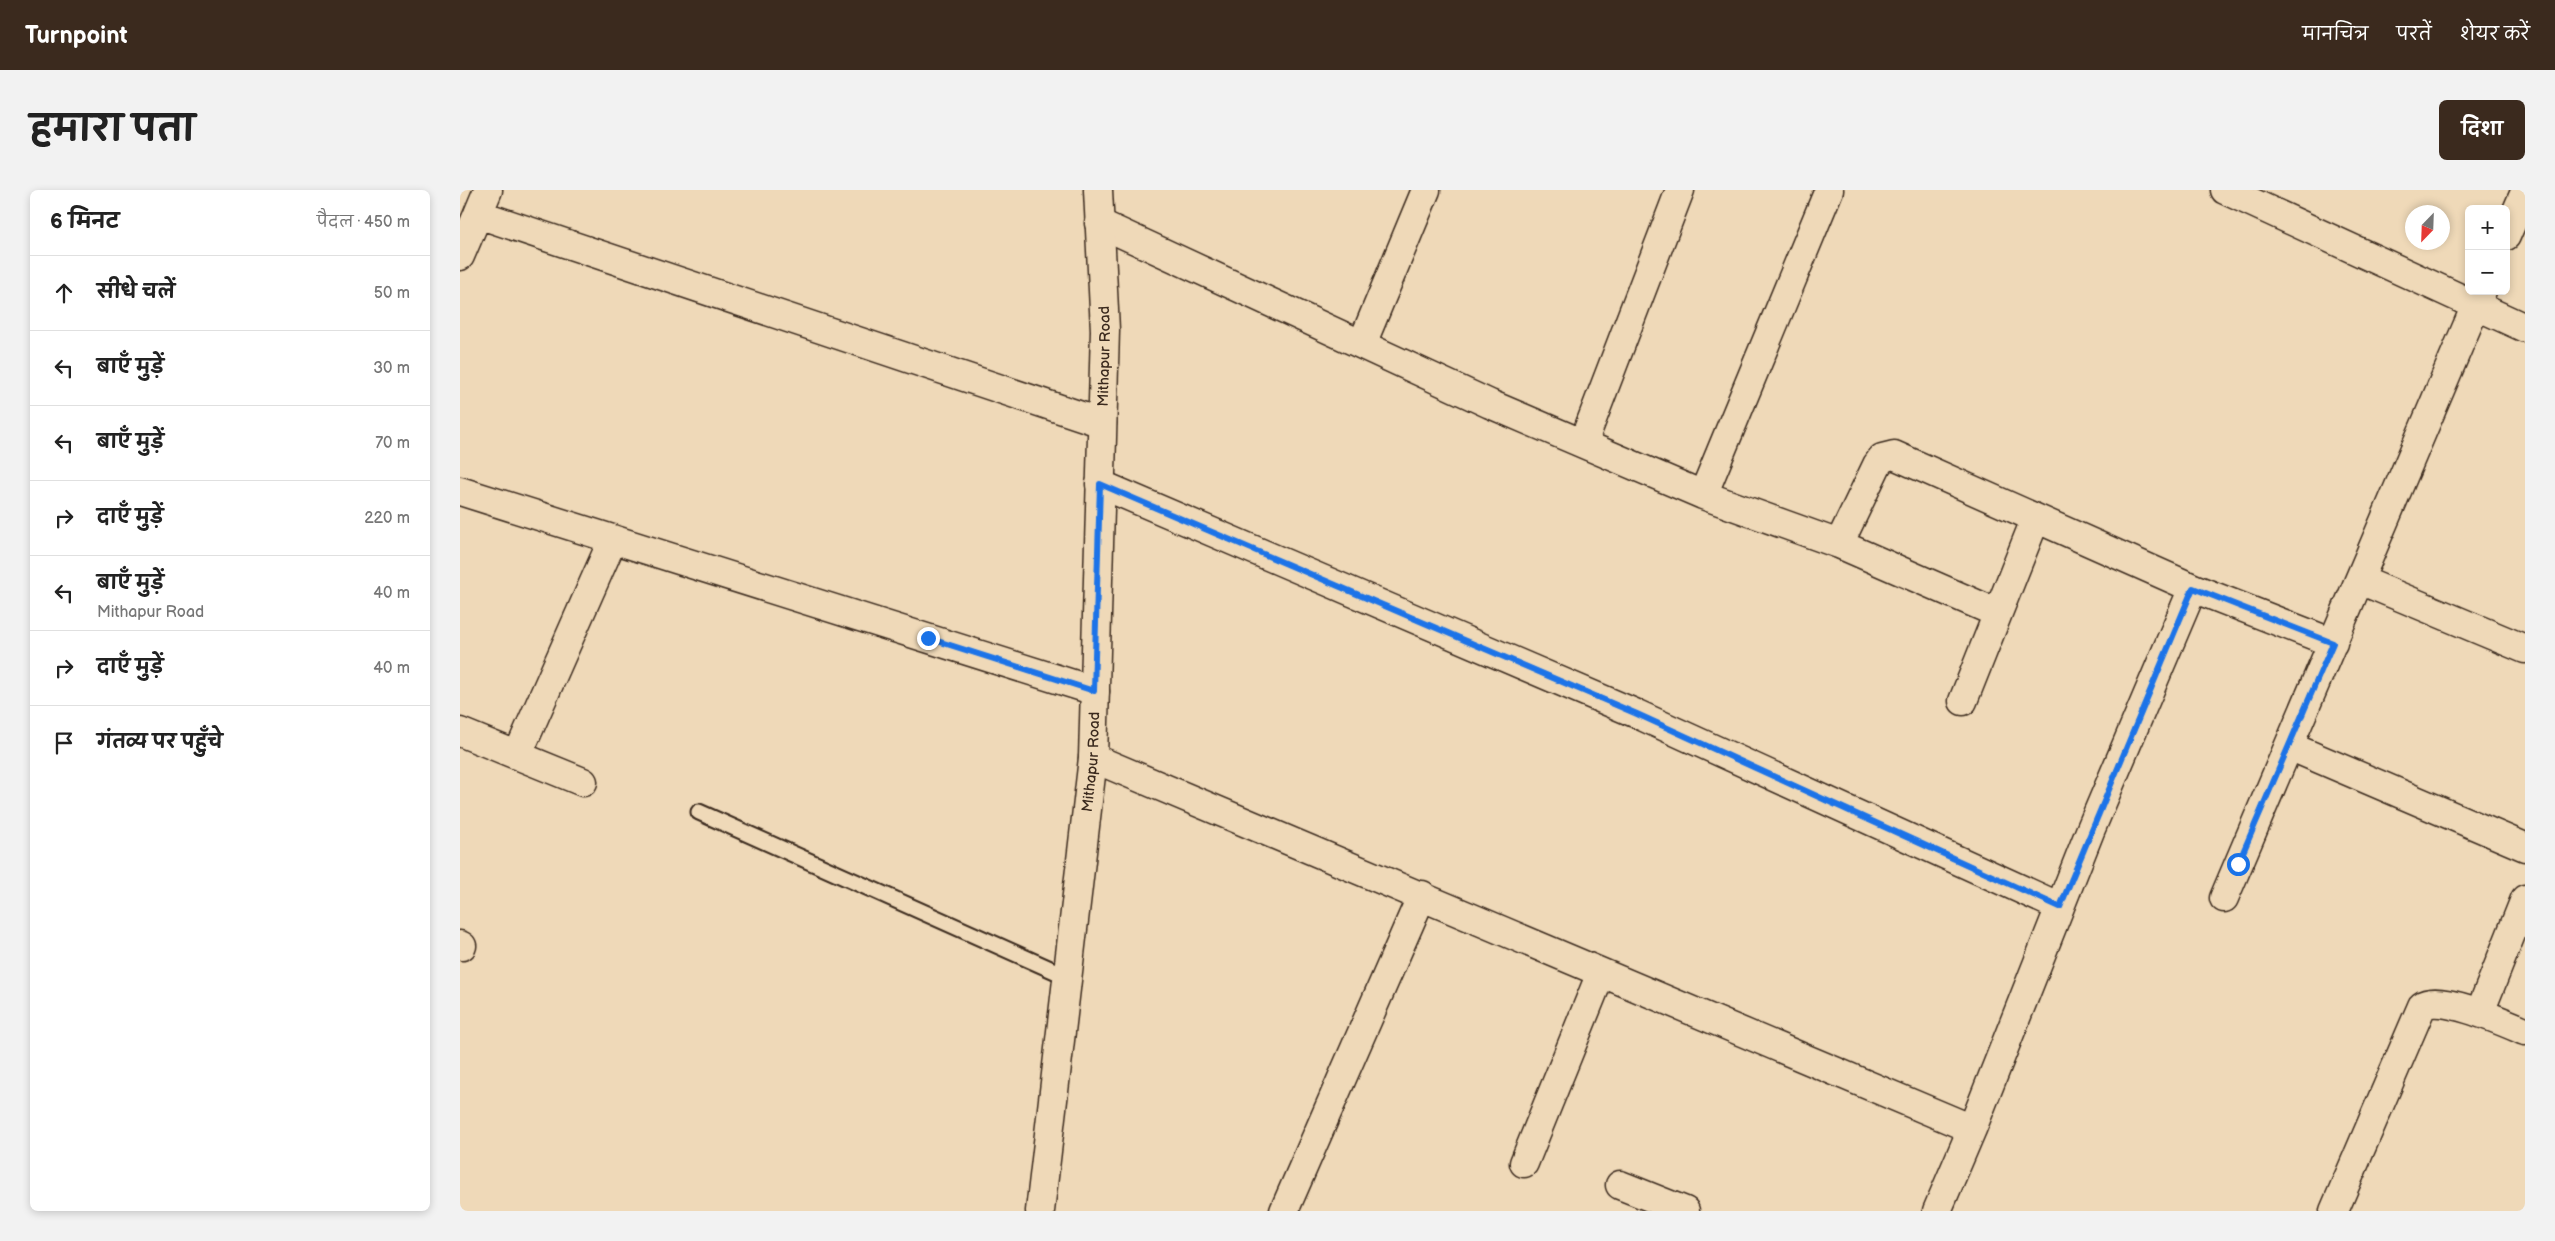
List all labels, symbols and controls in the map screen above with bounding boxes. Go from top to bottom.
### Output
text: Turnpoint [25,21,128,50]
text: मानचित्र [2302,24,2368,45]
text: परतें [2396,24,2432,45]
text: शेयर करें [2460,24,2530,45]
button: दिशा [2439,100,2525,160]
text: हमारा पता [30,108,195,151]
north arrow [2405,205,2450,250]
map controls [2465,205,2510,295]
button: + [2465,205,2510,250]
text: 6 मिनट [50,209,119,234]
text: पैदल · 450 m [317,213,410,232]
button: − [2465,250,2510,295]
icon: ahead [50,279,78,307]
text: सीधे चलें [97,281,175,304]
text: 50 m [374,284,410,303]
street label: Mithapur Road [1094,305,1115,407]
icon: left [50,354,78,382]
text: बाएँ मुड़ें [97,356,164,379]
text: 30 m [373,359,410,378]
icon: left [50,429,78,457]
text: बाएँ मुड़ें [97,431,164,454]
text: 70 m [375,434,410,453]
icon: right [50,504,78,532]
text: दाएँ मुड़ें [97,506,163,529]
text: 220 m [364,509,410,528]
text: बाएँ मुड़ें [97,572,164,595]
icon: left [50,579,78,607]
text: 40 m [373,584,410,603]
text: Mithapur Road [97,603,204,622]
route end [917,627,940,650]
icon: right [50,654,78,682]
text: दाएँ मुड़ें [97,656,163,679]
text: 40 m [373,659,410,678]
street label: Mithapur Road [1078,712,1104,813]
icon: arrive [50,729,78,757]
text: गंतव्य पर पहुँचे [97,731,223,754]
route start [2227,853,2250,876]

